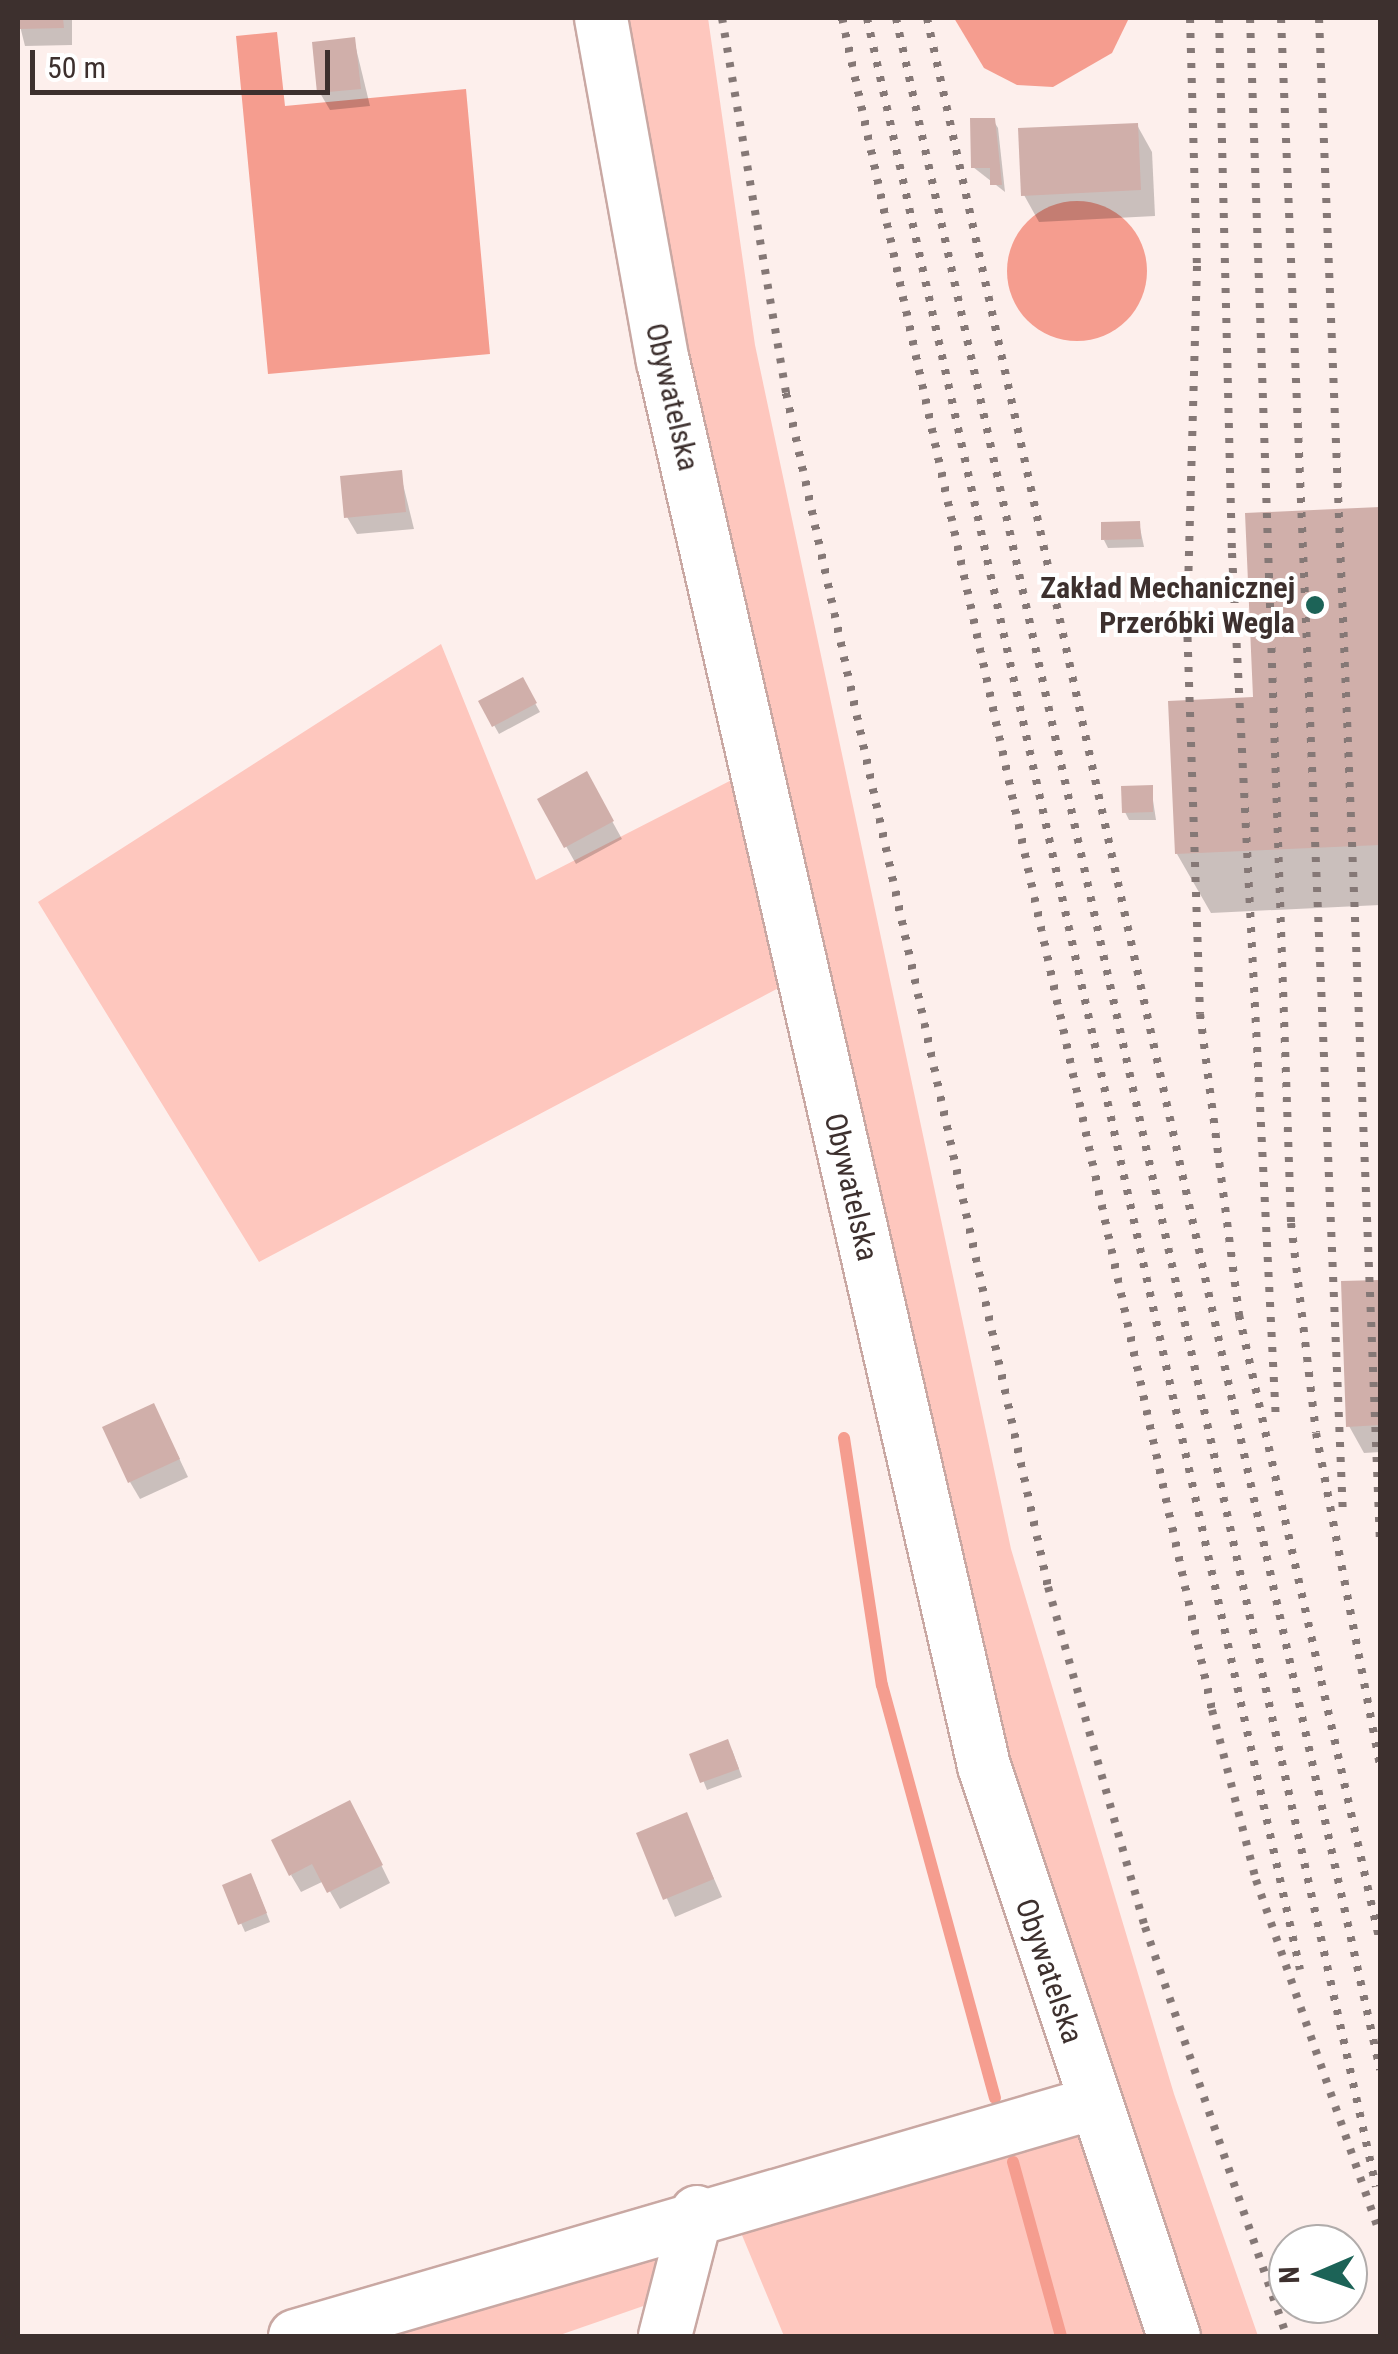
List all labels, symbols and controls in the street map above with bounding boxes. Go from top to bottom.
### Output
scale bar [35,30,335,92]
text: 50 m [47,50,106,85]
street label: Obywatelska [638,320,706,474]
place label: Zakład Mechanicznej Przeróbki Wegla [1040,570,1295,640]
marker: Zakład Mechanicznej Przeróbki Wegla [1304,594,1326,616]
street label: Obywatelska [817,1110,885,1264]
street label: Obywatelska [1007,1894,1091,2048]
north arrow [1268,2224,1368,2324]
text: N [1273,2266,1306,2284]

